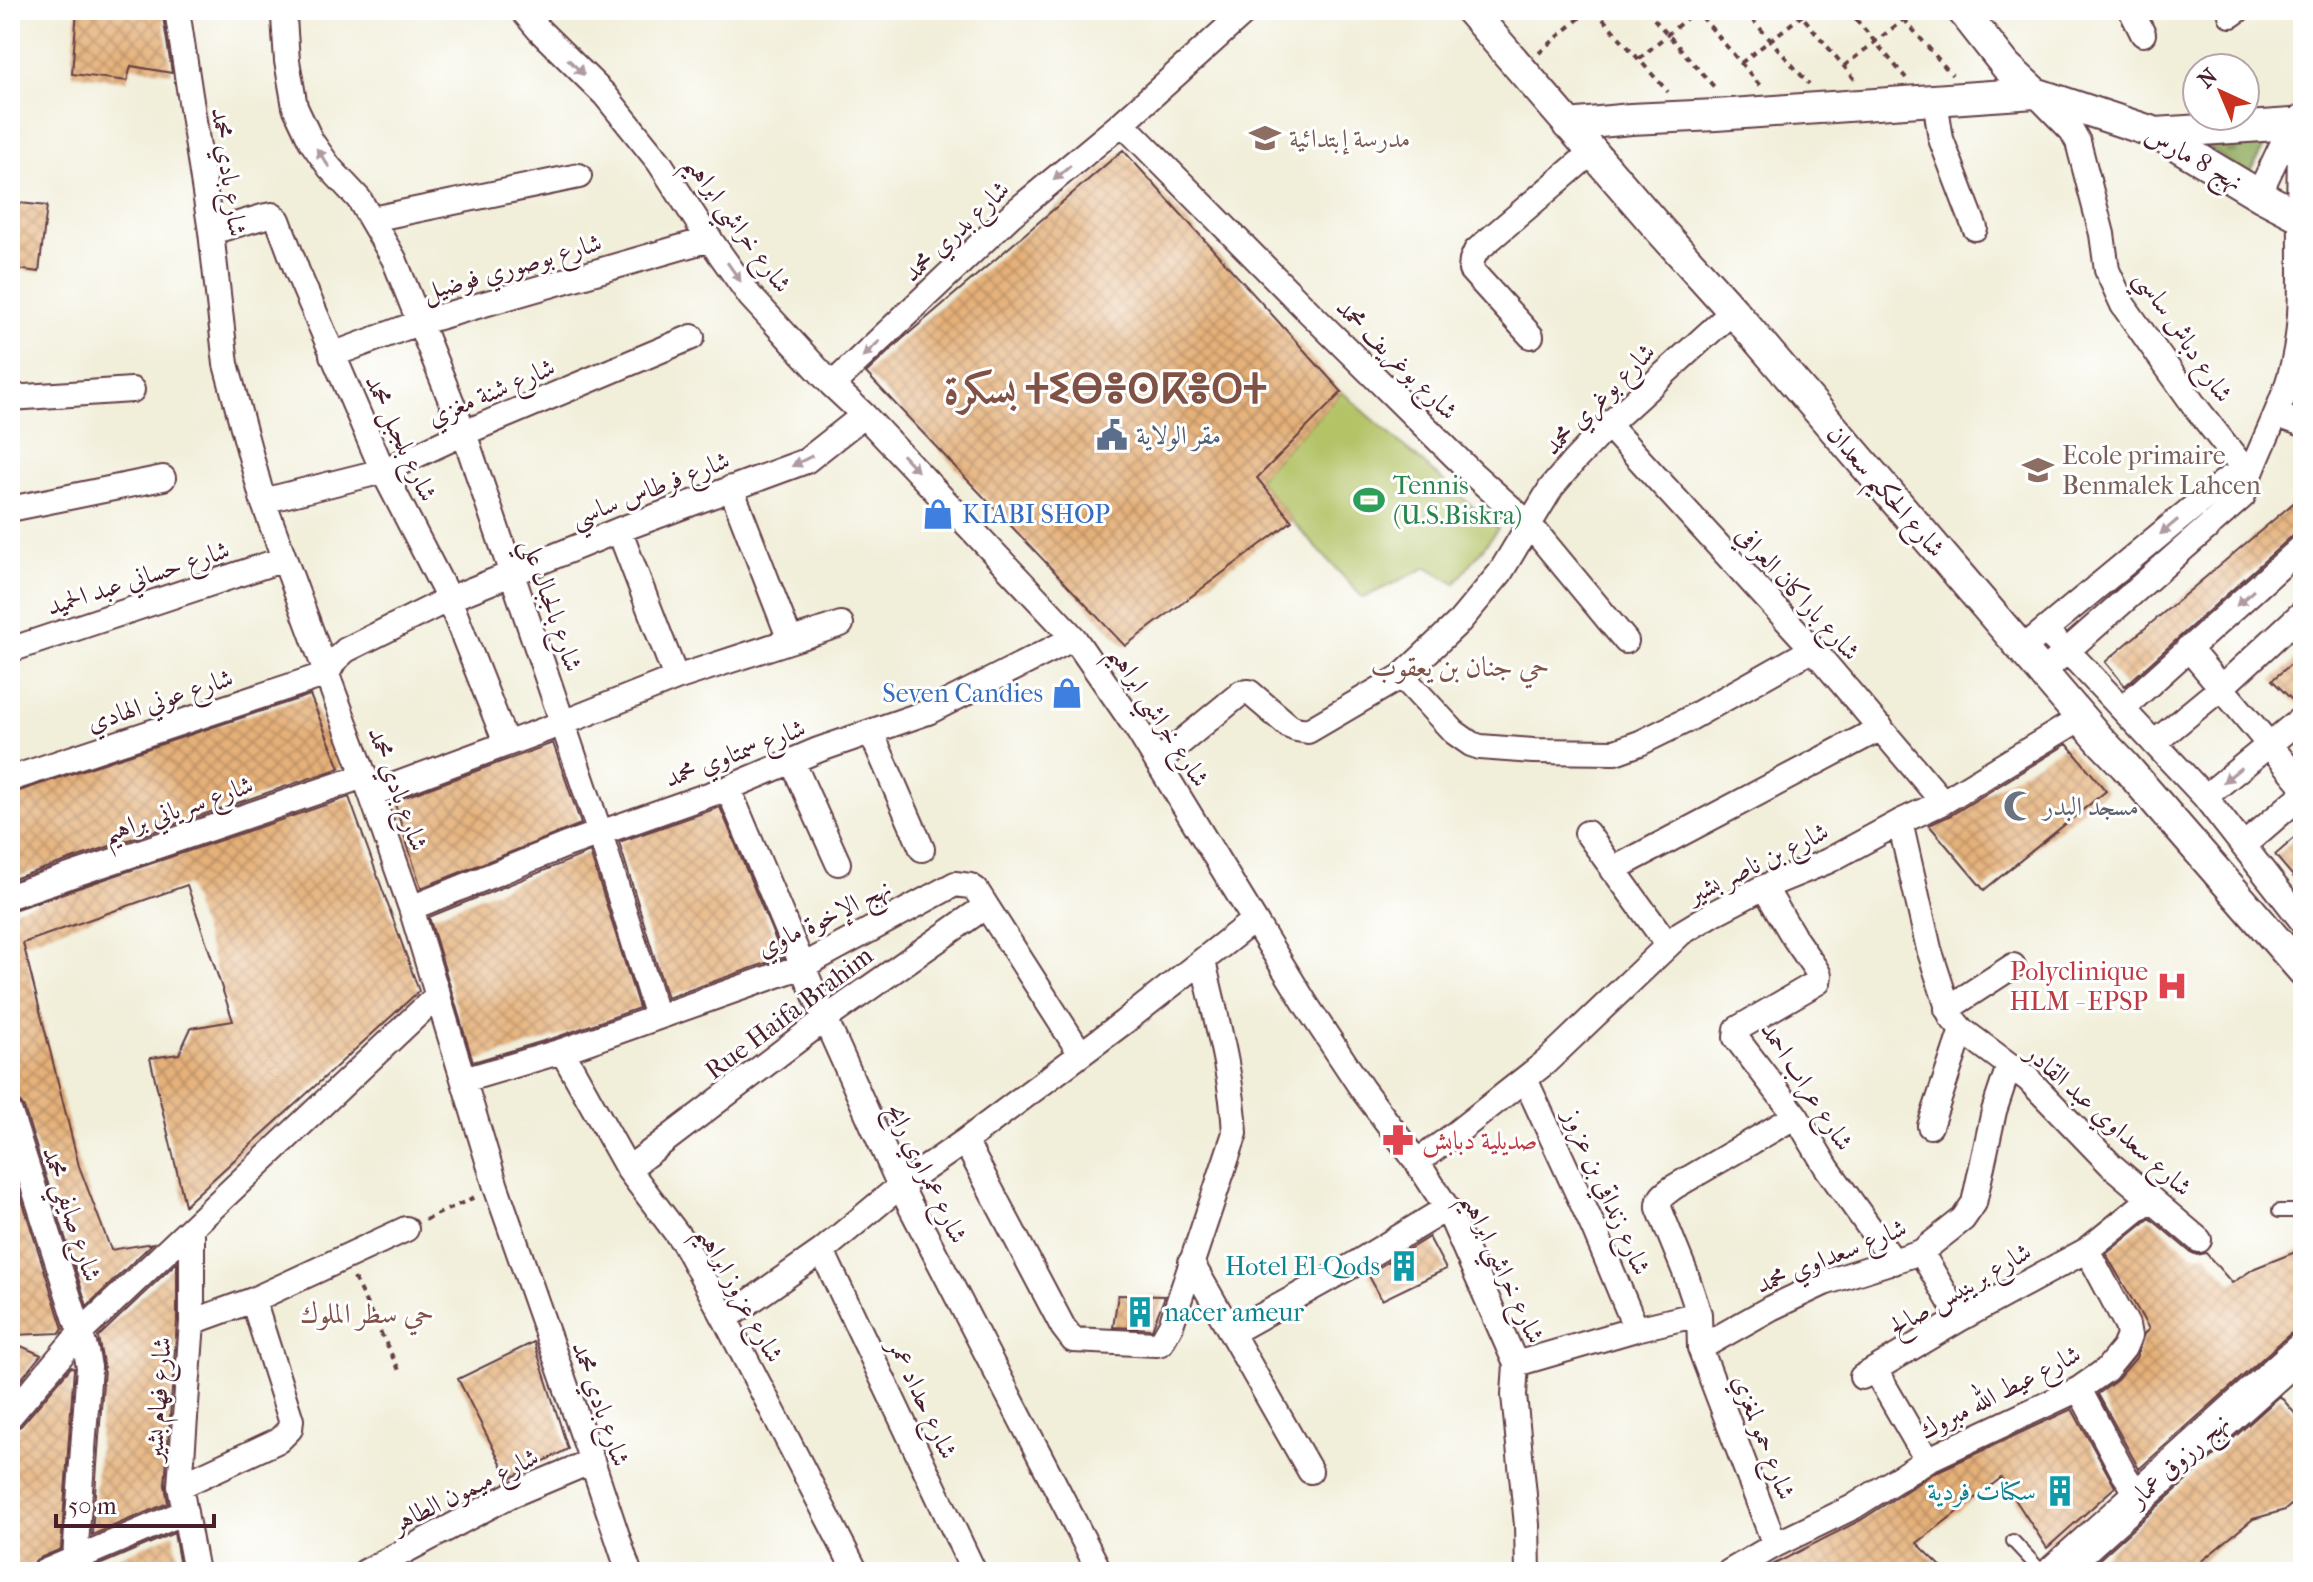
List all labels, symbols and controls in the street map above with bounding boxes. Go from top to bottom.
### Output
north arrow [2181,52,2261,132]
one-way arrow [566,57,585,75]
text: N [2193,63,2223,93]
street label: شارع بادي محمد [199,105,253,239]
street label: نهج 8 مارس [2136,119,2248,204]
school or university icon: مدرسة إبتدائية [1248,121,1282,155]
place label: مدرسة إبتدائية [1289,123,1410,155]
one-way arrow [316,148,331,169]
street label: شارع خراشي ابراهيم [670,149,798,305]
one-way arrow [1052,164,1072,181]
street label: شارع بدري محمد [896,174,1020,293]
street label: شارع بوصوري فوضيل [419,227,607,313]
one-way arrow [726,262,741,283]
street label: شارع دباش ساسي [2122,264,2240,413]
street label: شارع بوغريف محمد [1325,292,1464,431]
street label: شارع بوغري محمد [1536,336,1666,466]
one-way arrow [861,339,880,357]
street label: شارع شنة مغزي [423,351,562,438]
district label: بسكرة ⵜⵉⴱⴻⵙⴽⴻⵔⵜ [943,365,1267,416]
street label: شارع بلجبل محمد [353,370,444,509]
public building icon: مقر الولاية [1095,418,1129,452]
street label: شارع الحكيم سعدان [1813,418,1952,570]
place label: مقر الولاية [1136,420,1221,452]
place label: Ecole primaire Benmalek Lahcen [2062,440,2261,501]
street label: شارع فرطاس ساسي [566,444,737,541]
school or university icon: Ecole primaire Benmalek Lahcen [2021,453,2055,487]
one-way arrow [790,454,813,468]
one-way arrow [900,454,918,473]
place label: Tennis (U.S.Biskra) [1393,470,1522,531]
sports icon: Tennis (U.S.Biskra) [1352,483,1386,517]
shop icon: KIABI SHOP [921,497,955,531]
place label: KIABI SHOP [962,499,1110,530]
one-way arrow [2159,518,2179,535]
street label: شارع باراكان العرافي [1725,519,1867,671]
street label: شارع حساني عبد الحميد [42,534,235,628]
street label: شارع بالجبال علي [506,534,589,679]
one-way arrow [2235,589,2254,607]
street label: شارع خراشي ابراهيم [1093,639,1216,798]
district label: حي جنان بن يعقوب [1371,650,1549,689]
street label: شارع عوني الهادي [83,662,239,744]
shop icon: Seven Candies [1050,676,1084,710]
place label: Seven Candies [882,678,1043,709]
street label: شارع سمتاوي محمد [660,712,812,800]
street label: شارع بادي محمد [356,723,435,857]
one-way arrow [2223,766,2243,783]
street label: شارع سرياني براهيم [99,769,261,859]
mosque icon: مسجد البدر [2002,789,2036,823]
place label: مسجد البدر [2040,791,2139,822]
street label: شارع بن ناصر بشير [1680,815,1836,917]
street label: نهج الإخوة ماوي [752,872,900,971]
street label: Rue Haifa Brahim [699,940,879,1086]
place label: Polyclinique HLM - EPSP [2009,956,2148,1017]
hospital icon: Polyclinique HLM - EPSP [2155,969,2189,1003]
street label: شارع عراب احمد [1749,1016,1860,1160]
street label: شارع سعداوي عبد القادر [2013,1035,2199,1207]
street label: شارع عمراوي رابح [874,1098,974,1251]
street label: شارع زنداقي بن عزوز [1550,1102,1657,1282]
pharmacy icon: صديلية دبابش [1381,1123,1415,1157]
place label: صديلية دبابش [1422,1125,1538,1158]
street label: شارع صايفي محمد [26,1143,108,1288]
street label: شارع خراشي ابراهيم [1446,1188,1551,1352]
street label: شارع سعداوي محمد [1751,1212,1913,1306]
street label: شارع عزوز ابراهيم [681,1220,790,1373]
street label: شارع برينيس صالح [1883,1236,2040,1347]
building icon: Hotel El-Qods [1387,1249,1421,1283]
place label: Hotel El-Qods [1225,1251,1380,1282]
building icon: nacer ameur [1123,1295,1157,1329]
district label: حي سطر الملوك [300,1297,434,1336]
place label: nacer ameur [1164,1297,1304,1328]
street label: شارع حداد عمر [875,1331,964,1467]
street label: شارع عيط الله مبروك [1912,1334,2089,1451]
street label: شارع فهام بشير [138,1336,185,1466]
street label: شارع بادي محمد [560,1338,637,1472]
street label: شارع حمو لمغزي [1720,1370,1802,1506]
street label: نهج رزوق عمار [2120,1407,2241,1521]
street label: شارع ميمون الطاهر [384,1441,546,1546]
building icon: سكنات فردية [2043,1474,2077,1508]
place label: سكنات فردية [1927,1476,2036,1508]
scale bar [56,1478,214,1528]
text: 50 m [68,1492,117,1520]

